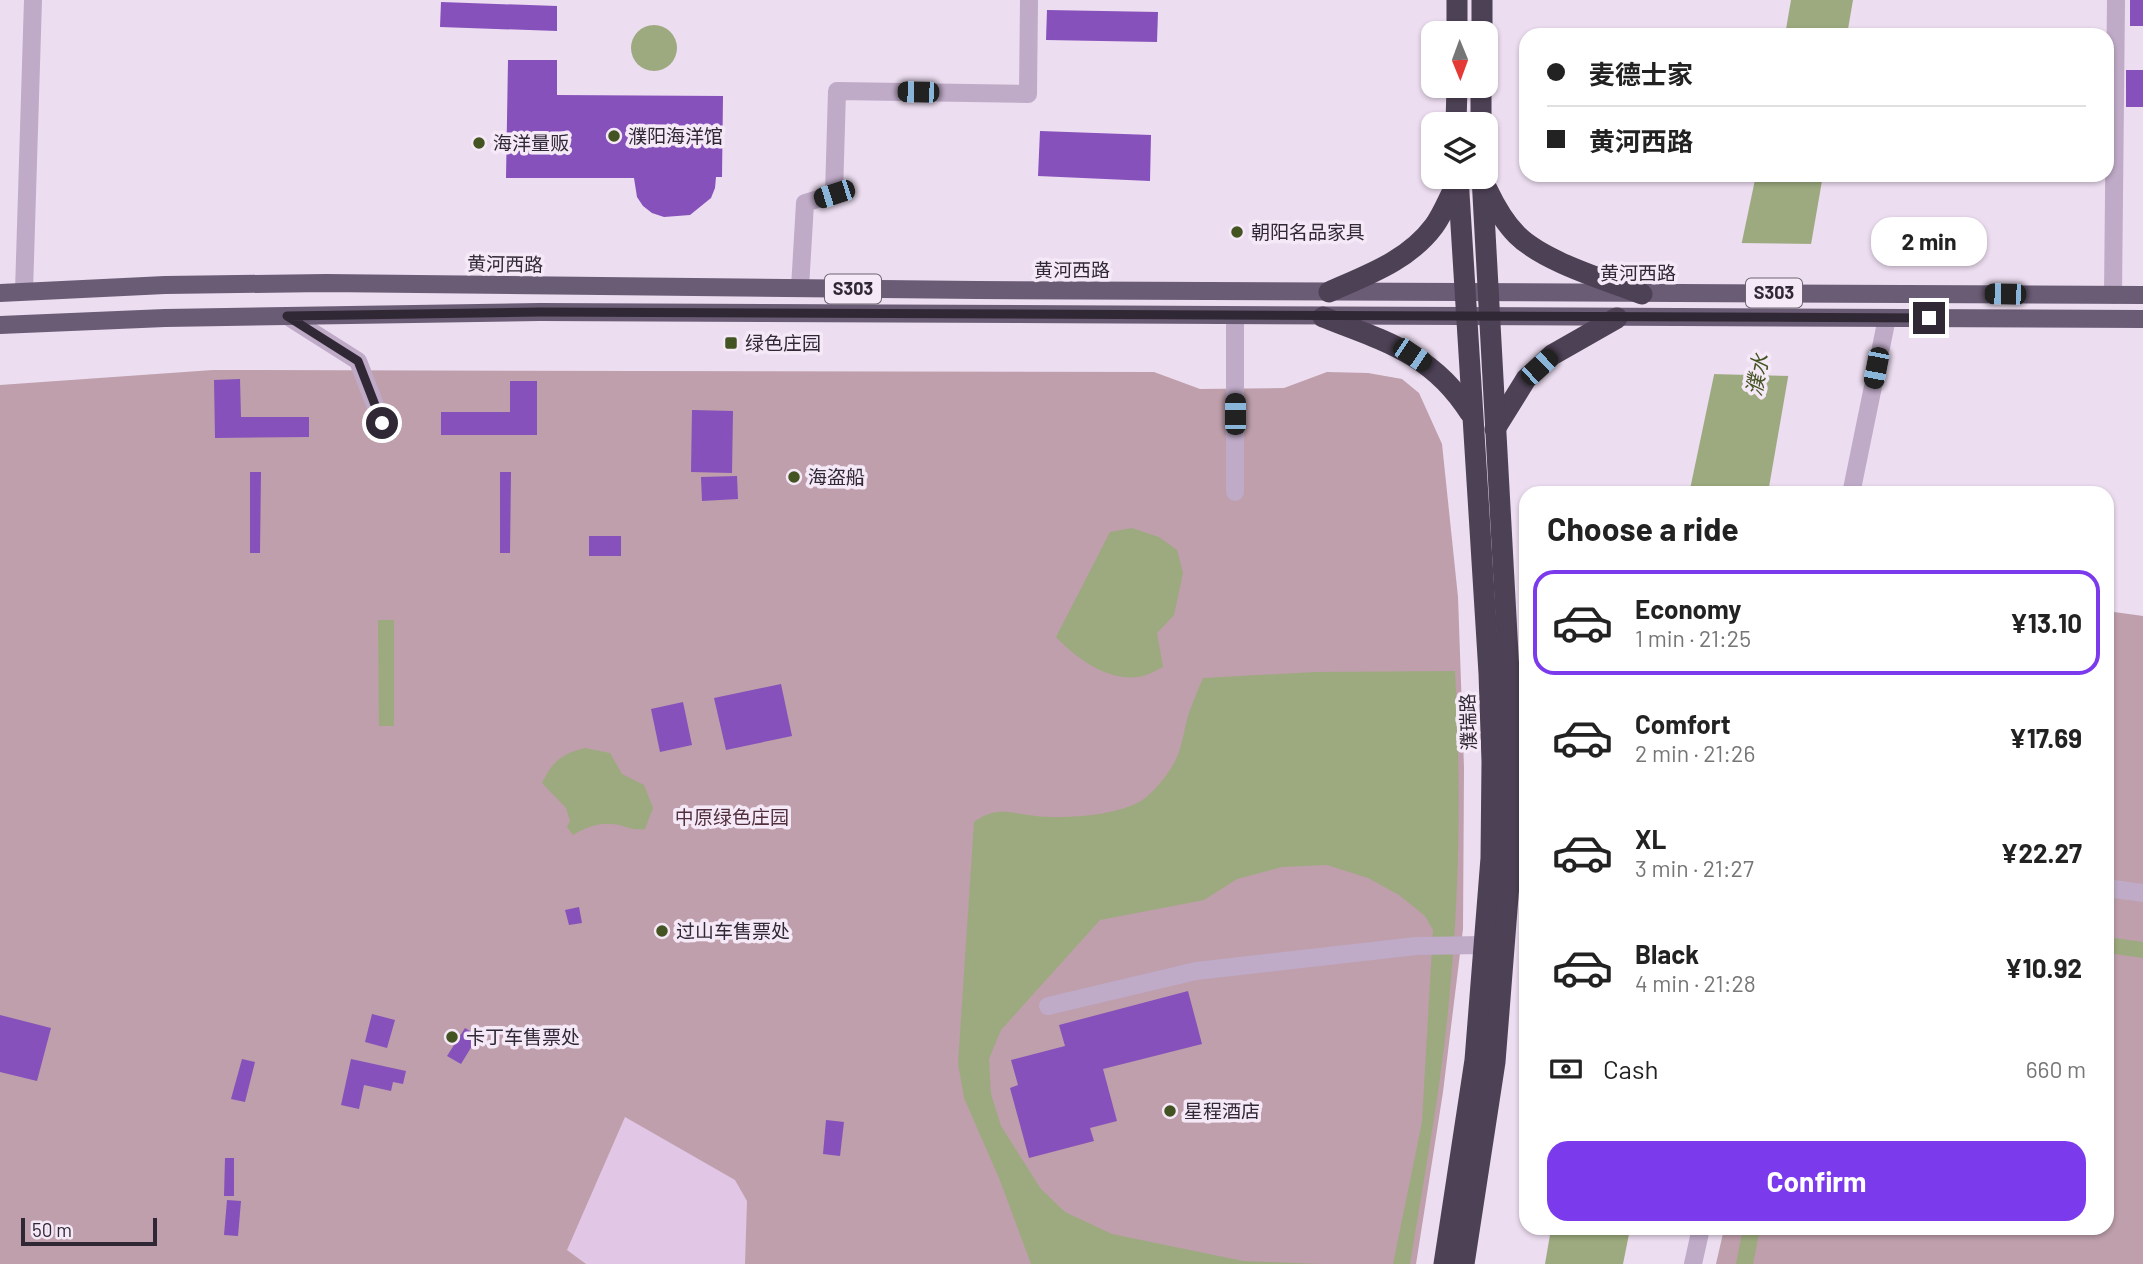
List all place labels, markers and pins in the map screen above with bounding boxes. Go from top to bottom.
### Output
place label: 濮阳海洋馆 [628,124,723,147]
marker: 濮阳海洋馆 [606,128,622,144]
place label: 海洋量贩 [493,131,569,154]
marker: 海洋量贩 [471,135,487,151]
place label: 朝阳名品家具 [1251,220,1365,243]
marker: 朝阳名品家具 [1229,224,1245,240]
place label: 绿色庄园 [745,331,821,354]
marker: 绿色庄园 [723,335,739,351]
place label: 海盗船 [808,465,865,488]
marker: 海盗船 [786,469,802,485]
place label: 过山车售票处 [676,919,790,942]
marker: 过山车售票处 [654,923,670,939]
place label: 卡丁车售票处 [466,1025,580,1048]
marker: 卡丁车售票处 [444,1029,460,1045]
place label: 星程酒店 [1184,1099,1260,1122]
marker: 星程酒店 [1162,1103,1178,1119]

